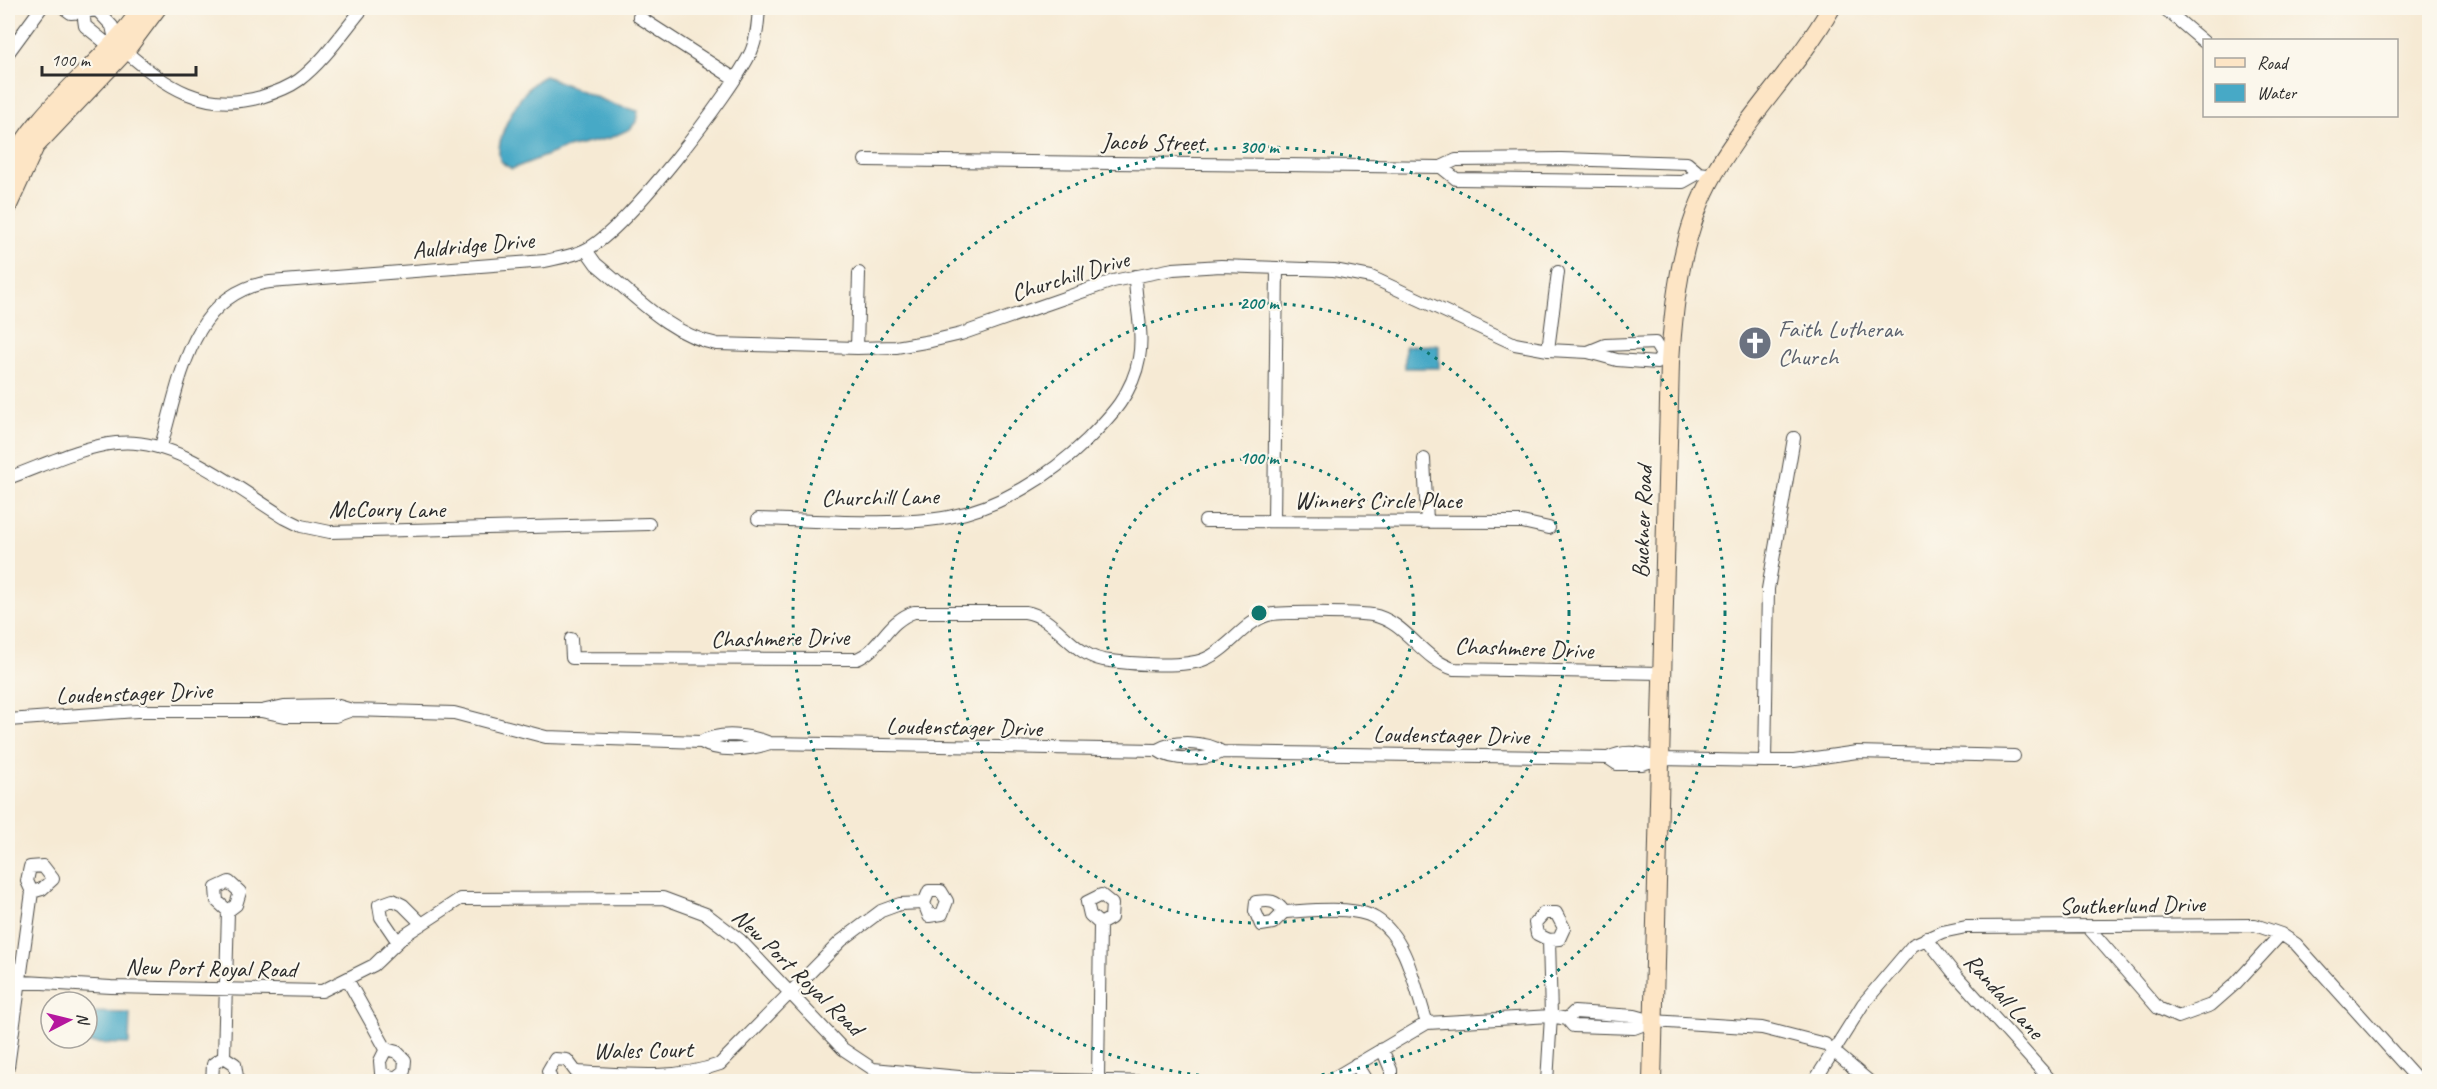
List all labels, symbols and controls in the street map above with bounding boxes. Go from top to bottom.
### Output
scale bar [42,39,196,77]
legend [2203,39,2398,117]
text: 100 m [51,49,92,71]
text: Road [2257,52,2290,74]
text: Water [2257,82,2298,104]
street label: Jacob Street [1100,126,1207,158]
text: 300 m [1240,136,1280,158]
street label: Auldridge Drive [411,225,537,265]
street label: Churchill Drive [1008,243,1135,308]
text: 200 m [1240,292,1280,314]
place label: Faith Lutheran Church [1778,314,1904,372]
church icon: Faith Lutheran Church [1737,325,1773,361]
text: 100 m [1240,447,1280,469]
street label: Buckner Road [1625,462,1659,579]
street label: Churchill Lane [821,481,941,513]
street label: Winners Circle Place [1294,485,1464,515]
street label: McCoury Lane [329,494,447,524]
centre of rings [1249,603,1269,623]
street label: Chashmere Drive [710,622,852,654]
street label: Chashmere Drive [1454,631,1596,665]
street label: Loudenstager Drive [56,675,215,711]
street label: Loudenstager Drive [886,711,1044,743]
street label: Loudenstager Drive [1373,719,1531,751]
street label: Southerlund Drive [2059,889,2207,921]
street label: New Port Royal Road [726,902,873,1045]
street label: Randall Lane [1958,947,2052,1047]
street label: New Port Royal Road [125,952,300,985]
north arrow [39,990,99,1050]
text: N [72,1012,94,1027]
street label: Wales Court [593,1034,695,1066]

